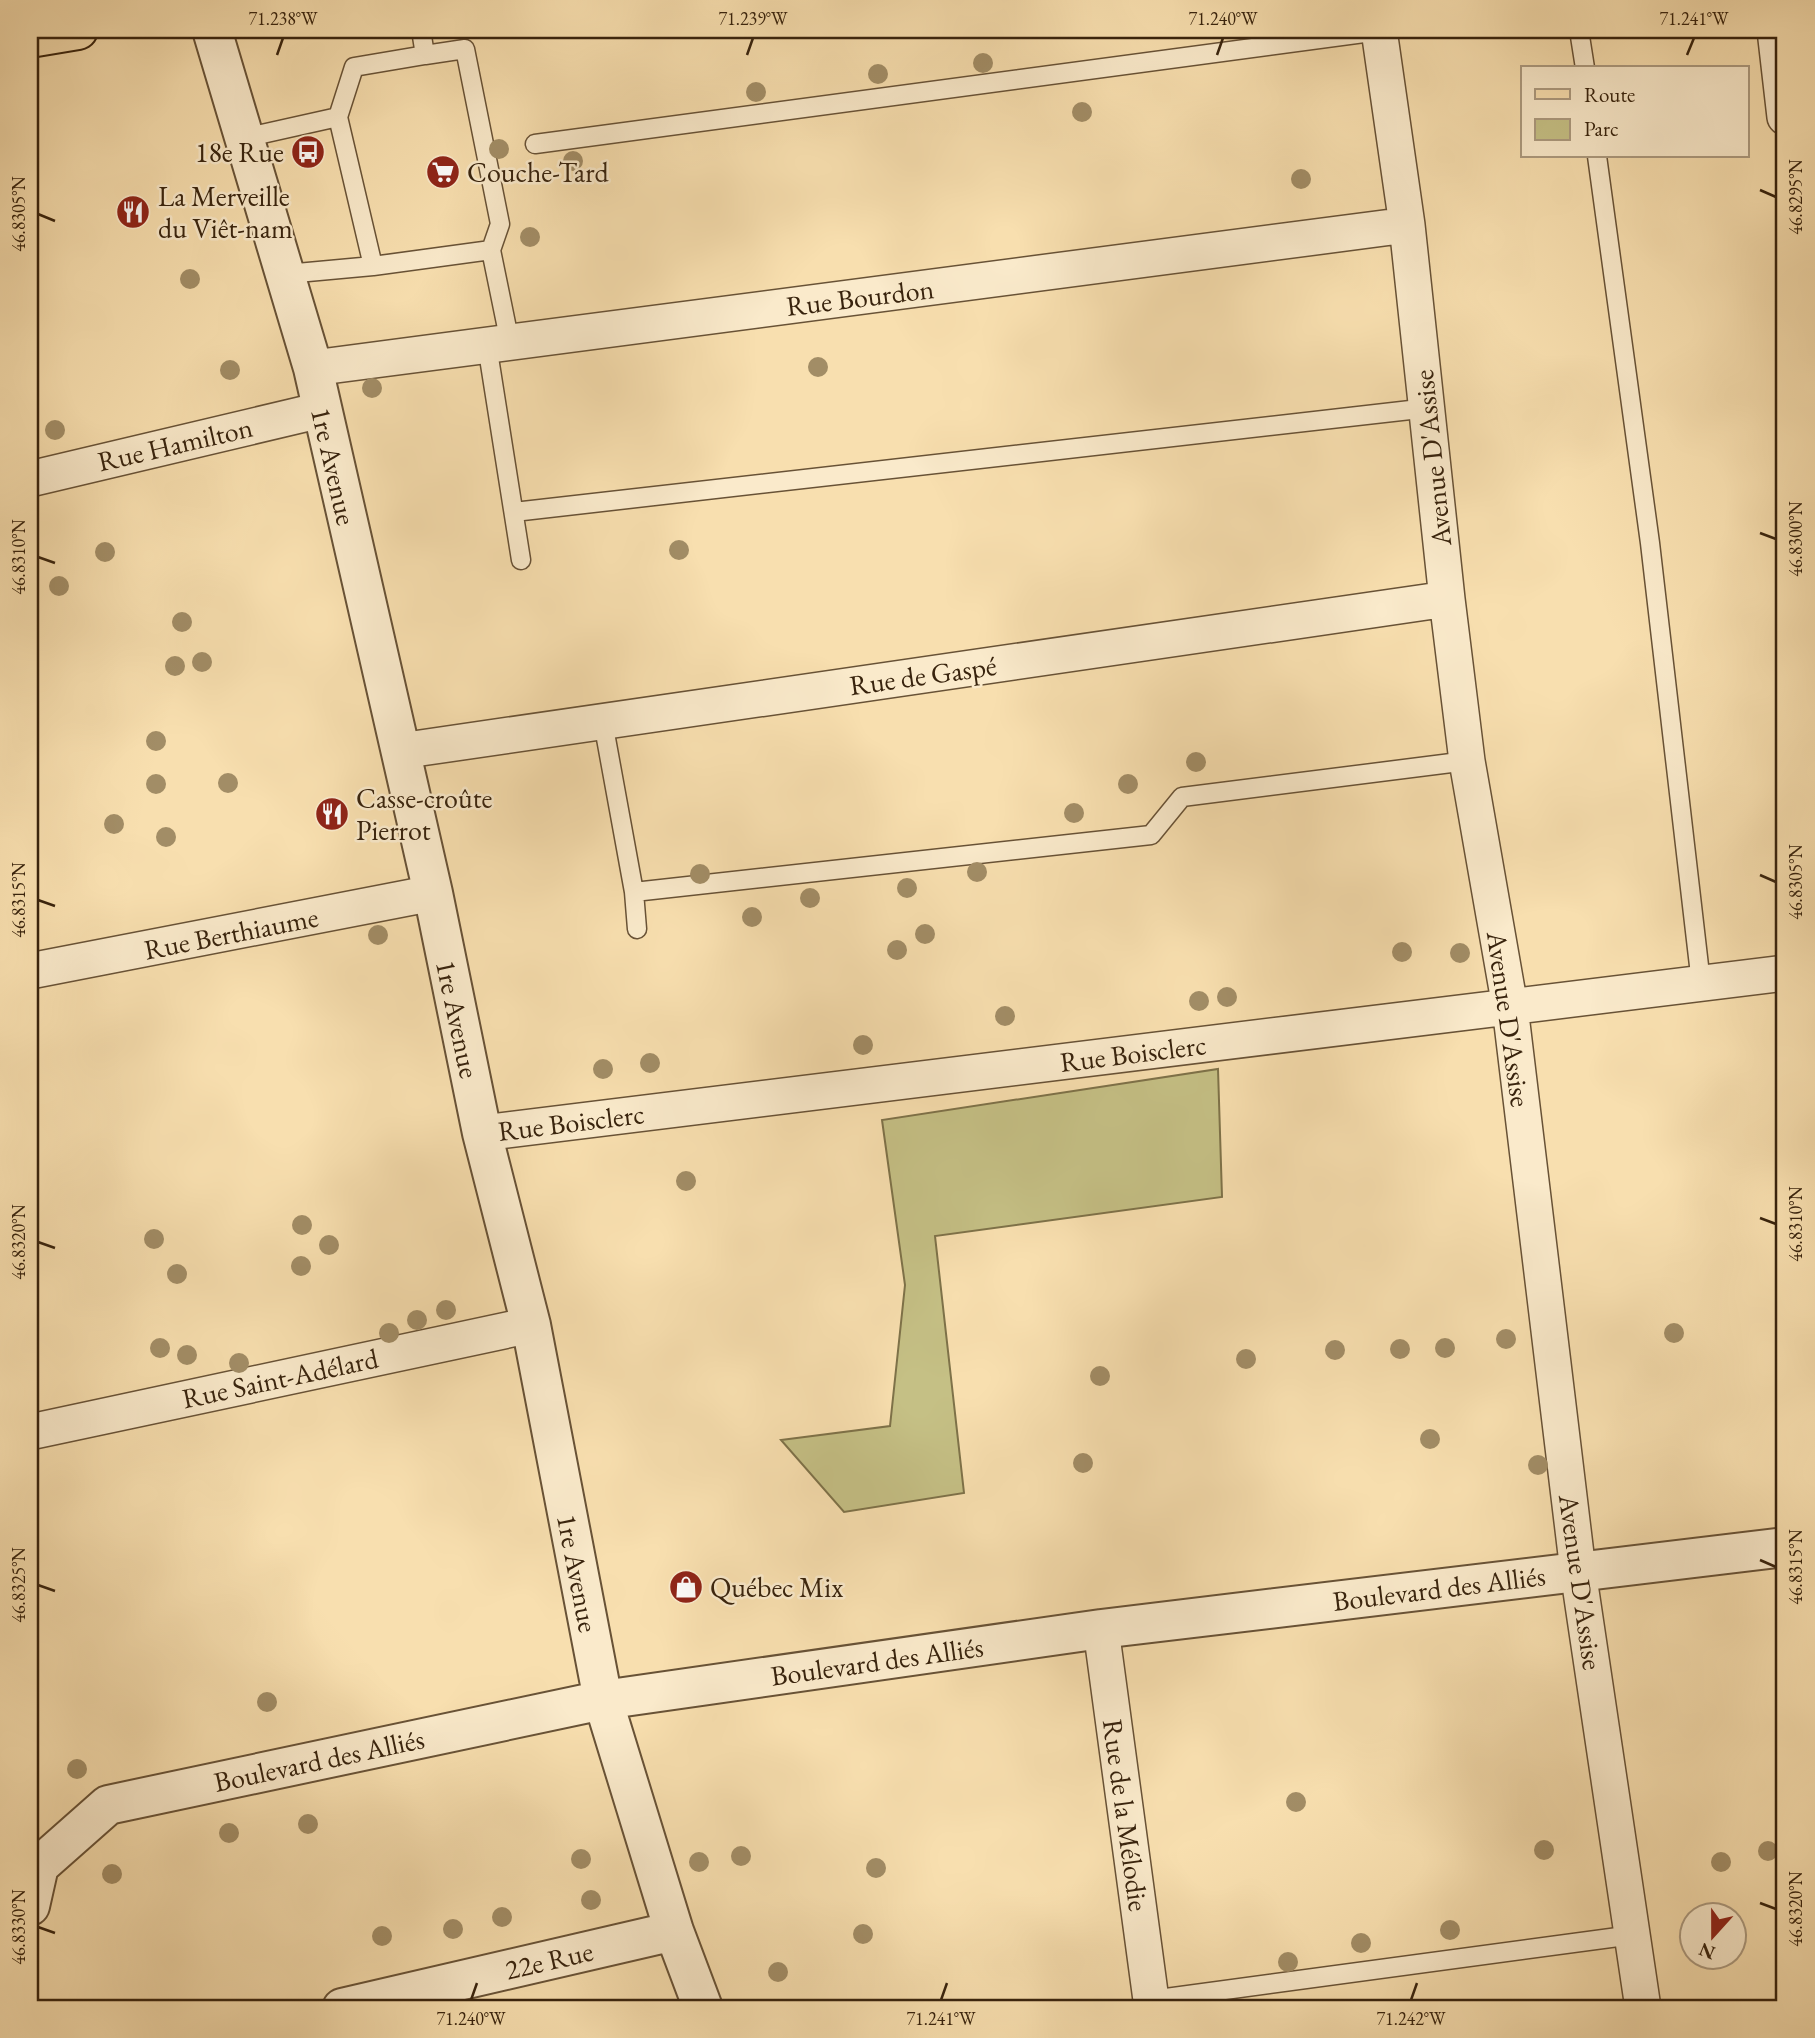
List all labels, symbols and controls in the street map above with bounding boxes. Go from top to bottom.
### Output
text: 71.238°W [248,7,318,30]
text: 71.239°W [718,7,788,30]
text: 71.240°W [1188,7,1258,30]
text: 71.241°W [1659,7,1729,30]
legend [1521,66,1748,158]
text: Route [1584,81,1635,108]
text: Parc [1584,115,1618,142]
bus stop icon: 18e Rue [289,133,327,171]
place label: 18e Rue [195,134,284,170]
supermarket icon: Couche-Tard [424,153,462,191]
place label: Couche-Tard [467,154,610,190]
text: 46.8295°N [1784,159,1807,235]
text: 46.8305°N [7,176,30,252]
place label: La Merveille du Viêt-nam [158,178,293,246]
restaurant icon: La Merveille du Viêt-nam [114,193,152,231]
street label: Rue Bourdon [784,270,936,324]
street label: Avenue D'Assise [1405,368,1459,549]
street label: 1re Avenue [303,404,365,528]
street label: Rue Hamilton [94,409,256,479]
text: 46.8300°N [1784,501,1807,577]
text: 46.8310°N [7,519,30,595]
street label: Rue de Gaspé [847,647,999,703]
place label: Casse-croûte Pierrot [356,780,492,848]
restaurant icon: Casse-croûte Pierrot [313,795,351,833]
text: 46.8305°N [1784,844,1807,920]
text: 46.8315°N [7,862,30,938]
street label: Rue Berthiaume [141,898,321,968]
street label: Avenue D'Assise [1479,928,1539,1109]
street label: 1re Avenue [428,957,488,1081]
street label: Rue Boisclerc [1058,1026,1208,1080]
street label: Rue Boisclerc [496,1095,646,1149]
text: 46.8310°N [1784,1186,1807,1262]
text: 46.8320°N [7,1204,30,1280]
street label: Rue Saint-Adélard [179,1339,382,1416]
street label: Avenue D'Assise [1551,1491,1611,1672]
street label: 1re Avenue [549,1511,607,1635]
text: 46.8315°N [1784,1529,1807,1605]
text: 46.8325°N [7,1547,30,1623]
street label: Boulevard des Alliés [1331,1557,1547,1619]
shop icon: Québec Mix [667,1568,705,1606]
place label: Québec Mix [710,1569,843,1605]
street label: Boulevard des Alliés [768,1628,986,1694]
street label: Rue de la Mélodie [1095,1717,1157,1913]
street label: Boulevard des Alliés [210,1720,428,1800]
text: 46.8320°N [1784,1871,1807,1947]
text: 46.8330°N [7,1889,30,1965]
north arrow [1678,1902,1748,1972]
street label: 22e Rue [502,1932,597,1988]
text: N [1695,1937,1719,1966]
text: 71.240°W [436,2007,506,2030]
text: 71.241°W [906,2007,976,2030]
text: 71.242°W [1376,2007,1446,2030]

